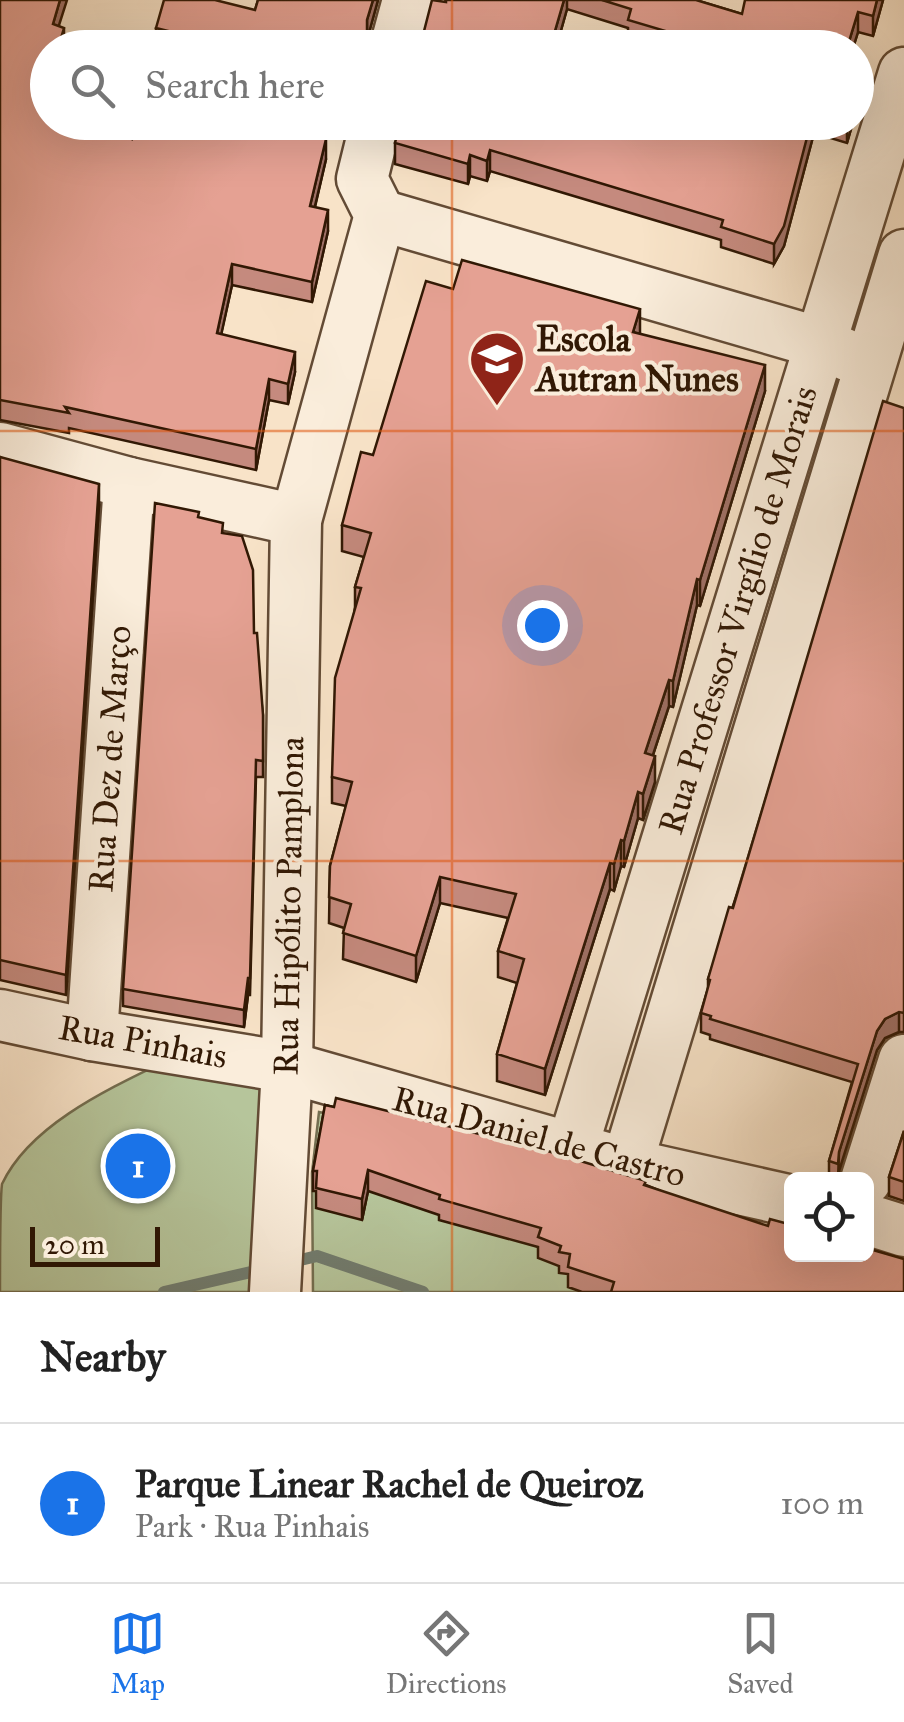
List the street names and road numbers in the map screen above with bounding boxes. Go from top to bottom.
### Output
street label: Rua Professor Virgílio de Morais [649,381,827,839]
street label: Rua Dez de Março [79,624,141,894]
street label: Rua Hipólito Pamplona [265,736,313,1076]
street label: Rua Pinhais [55,1006,231,1078]
street label: Rua Daniel de Castro [388,1077,690,1197]

